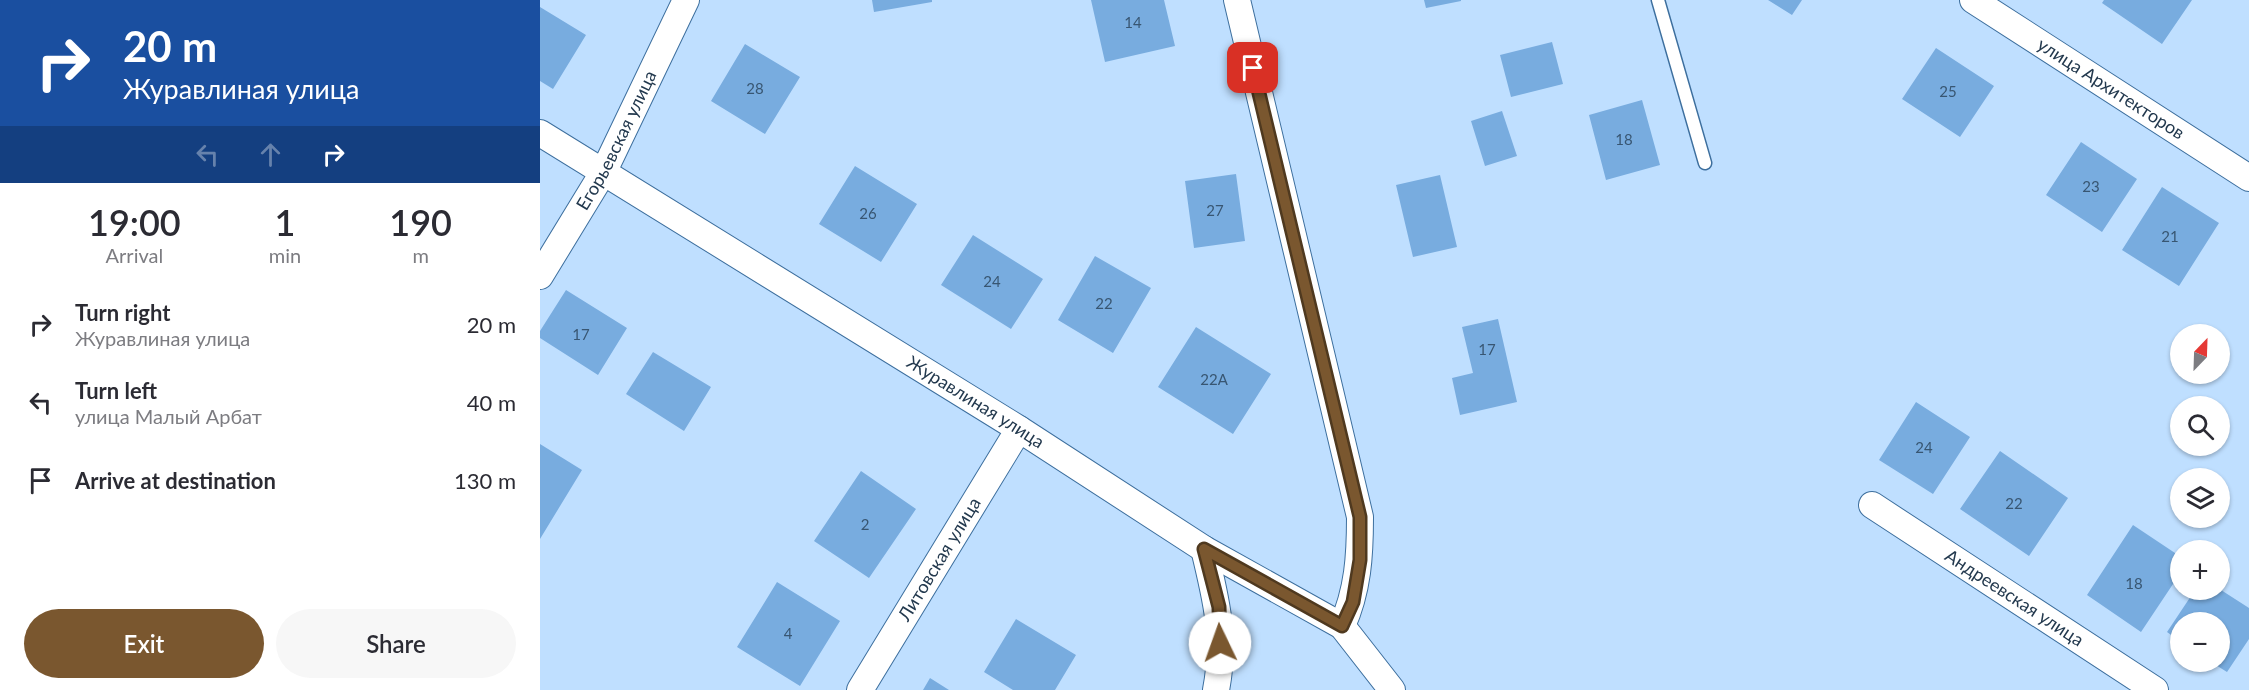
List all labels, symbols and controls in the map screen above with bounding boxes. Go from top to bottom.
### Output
house number: 14 [1124,13,1142,31]
text: 20 m [123,21,217,71]
icon: right [24,24,102,102]
street label: улица Архитекторов [2034,33,2189,144]
pin [1227,42,1278,93]
icon: arrive [1236,51,1269,84]
street label: Егорьевская улица [571,67,661,214]
text: Журавлиная улица [123,72,359,105]
house number: 28 [746,79,764,97]
house number: 25 [1939,82,1957,100]
house number: 18 [1615,130,1633,148]
icon: left [191,138,224,171]
icon: ahead [254,138,287,171]
icon: right [317,138,350,171]
house number: 23 [2082,177,2100,195]
text: 19:00 [88,200,181,244]
text: 1 [275,200,295,244]
text: 190 [389,200,452,244]
house number: 27 [1206,201,1224,219]
house number: 26 [859,204,877,222]
house number: 21 [2161,227,2179,245]
text: Arrival [106,243,163,267]
text: min [269,243,301,267]
text: m [412,243,429,267]
house number: 24 [983,272,1001,290]
house number: 22 [1095,294,1113,312]
text: Turn right [75,299,170,326]
icon: right [24,308,57,341]
text: 20 m [467,311,516,338]
north arrow [2170,324,2230,384]
map controls [2170,324,2230,672]
house number: 17 [572,325,590,343]
text: Журавлиная улица [75,326,250,350]
house number: 17 [1478,340,1496,358]
street label: Журавлиная улица [903,350,1049,453]
house number: 22А [1200,370,1229,388]
text: Turn left [75,377,157,404]
icon: left [24,386,57,419]
text: 40 m [467,389,516,416]
button: search [2170,396,2230,456]
text: улица Малый Арбат [75,404,262,428]
house number: 24 [1915,438,1933,456]
icon: arrive [24,464,57,497]
text: Arrive at destination [75,467,276,494]
text: 130 m [454,467,516,494]
button: layers [2170,468,2230,528]
street label: Литовская улица [892,493,985,625]
house number: 22 [2005,494,2023,512]
house number: 2 [861,515,869,533]
button: + [2170,540,2230,600]
street label: Андреевская улица [1941,544,2088,650]
house number: 18 [2125,574,2143,592]
button: Exit [24,609,264,678]
button: Share [276,609,516,678]
position arrow [1188,611,1252,675]
button: − [2170,612,2230,672]
house number: 4 [784,624,793,642]

